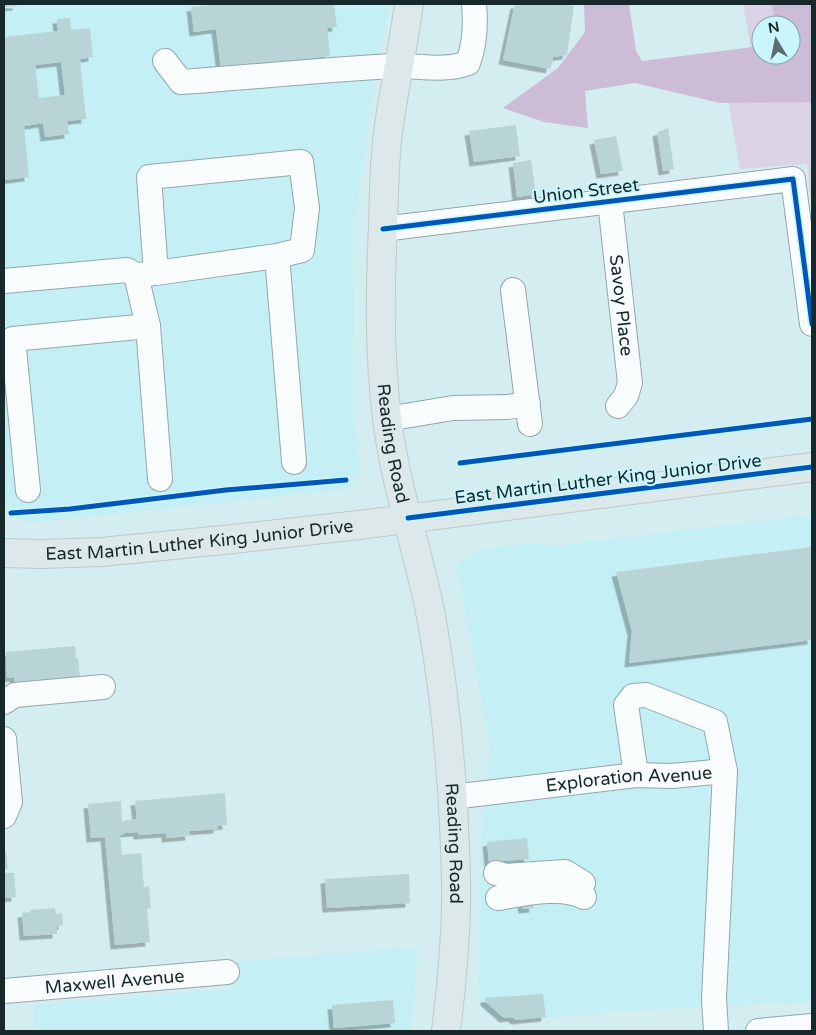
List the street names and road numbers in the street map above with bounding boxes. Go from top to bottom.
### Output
street label: Union Street [532,174,640,208]
street label: Savoy Place [605,253,638,357]
street label: Reading Road [373,382,414,505]
street label: East Martin Luther King Junior Drive [453,449,763,509]
street label: East Martin Luther King Junior Drive [45,515,354,565]
street label: Exploration Avenue [544,761,713,797]
street label: Reading Road [441,782,467,904]
street label: Maxwell Avenue [44,965,185,998]

